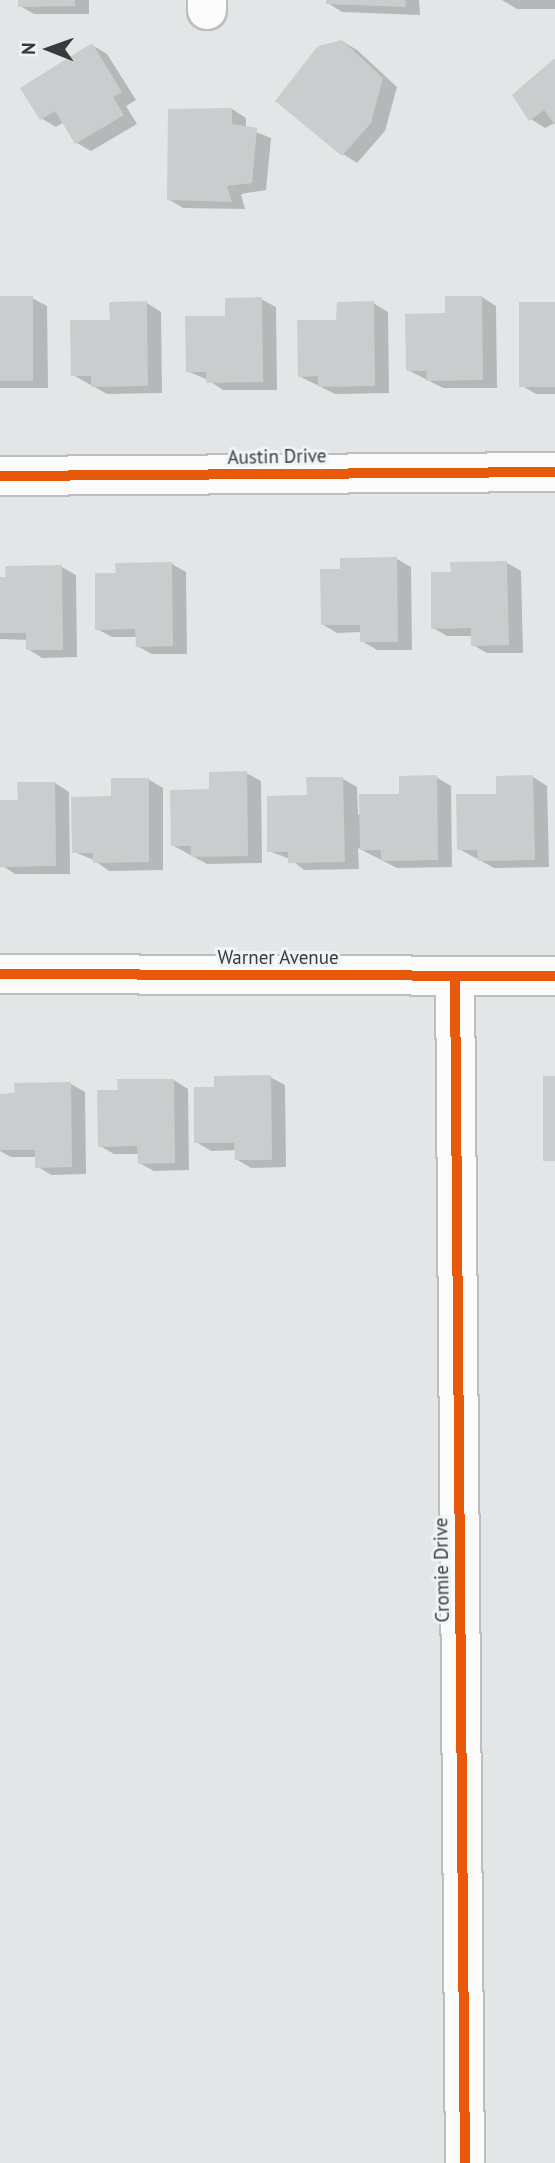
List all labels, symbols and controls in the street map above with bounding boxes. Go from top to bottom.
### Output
north arrow [14,14,84,84]
text: N [16,42,40,55]
street label: Austin Drive [227,445,327,469]
street label: Warner Avenue [217,947,339,969]
street label: Cromie Drive [430,1517,454,1623]

